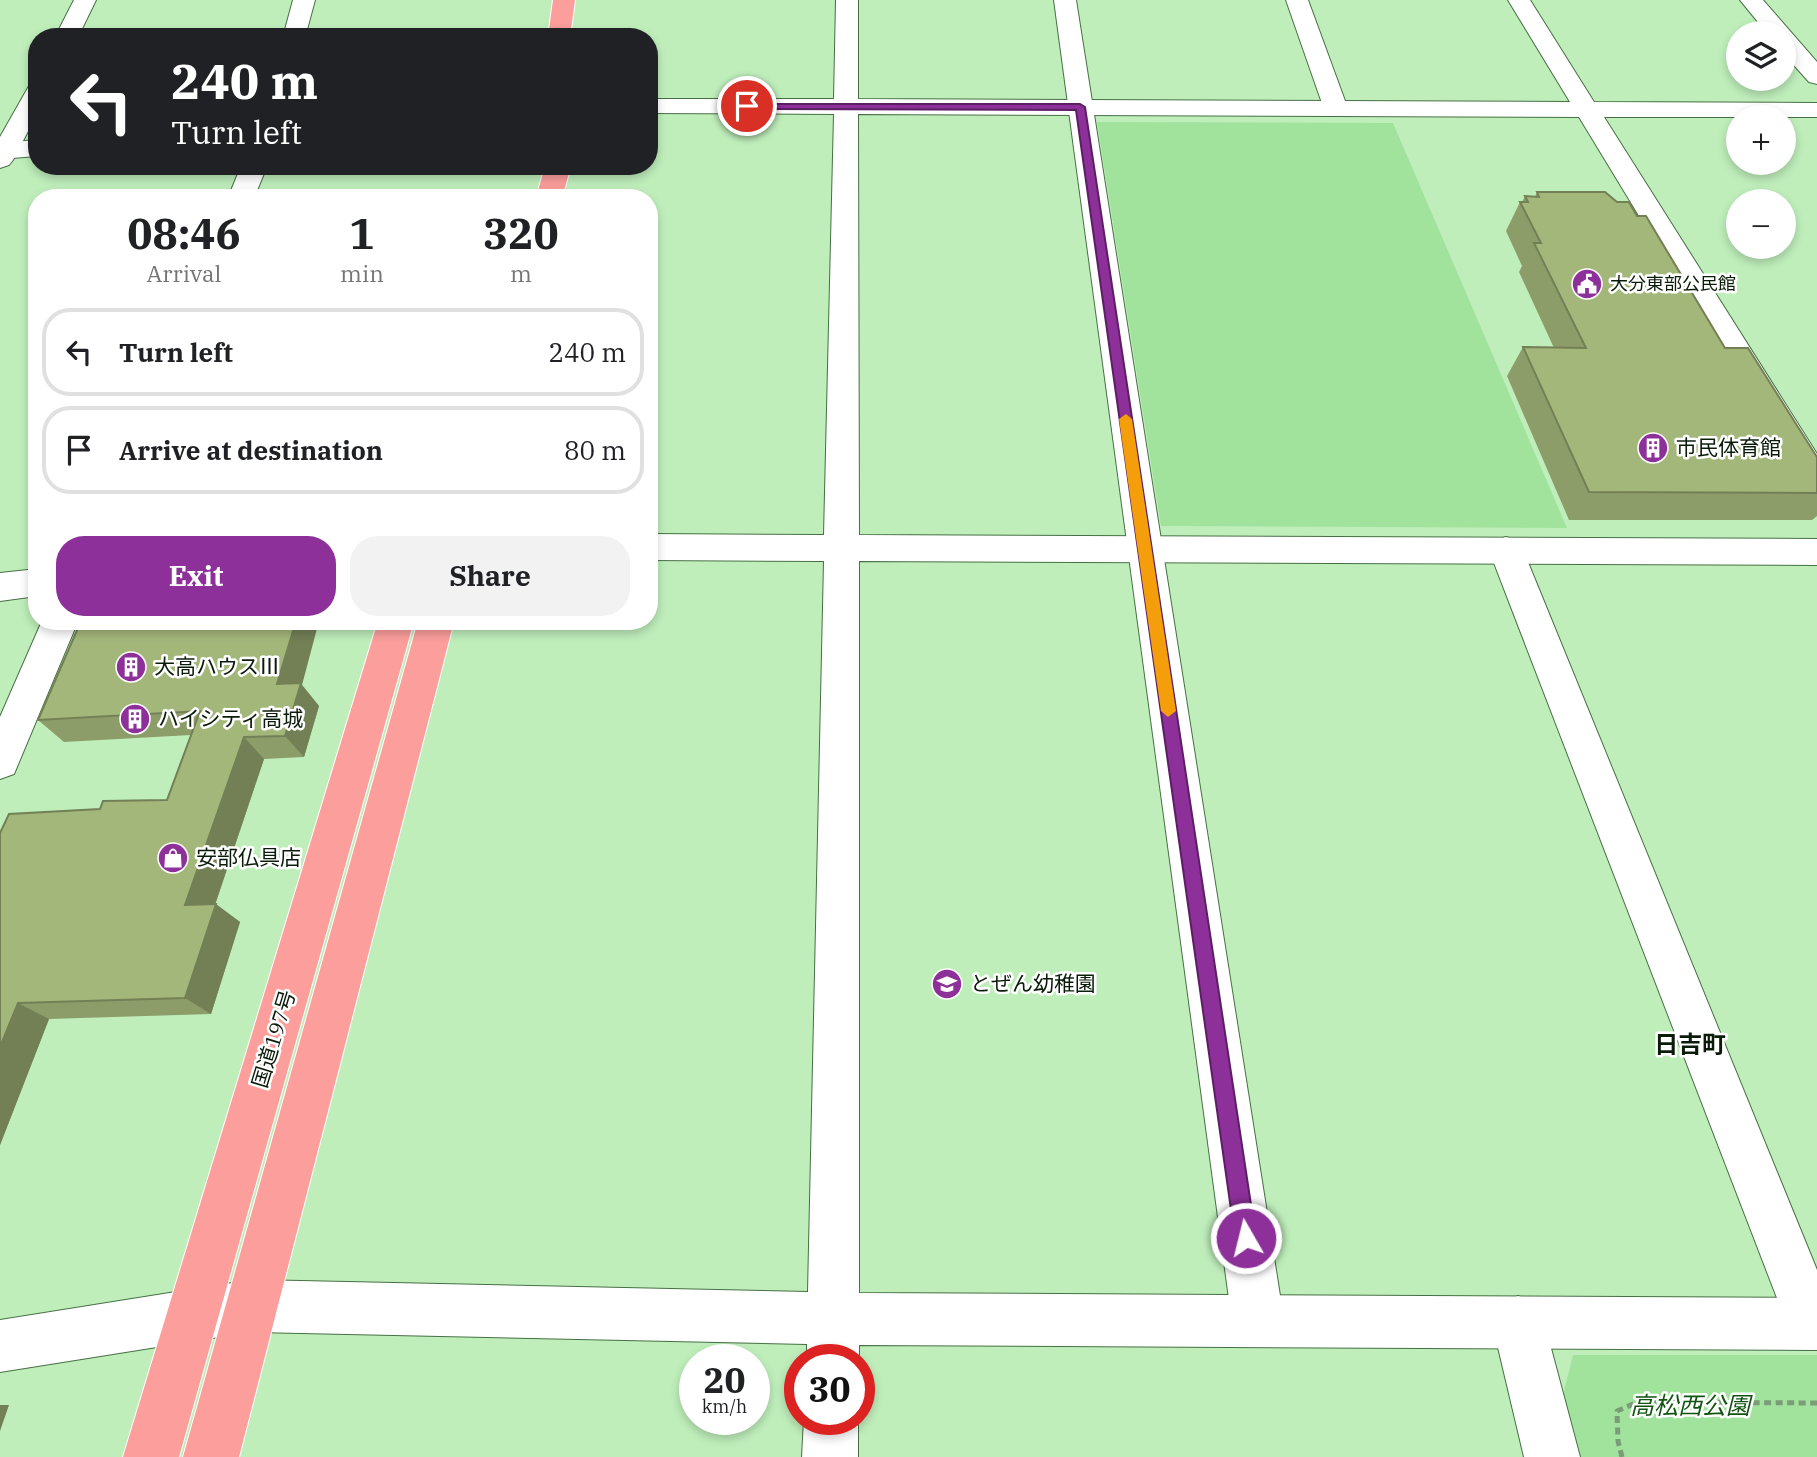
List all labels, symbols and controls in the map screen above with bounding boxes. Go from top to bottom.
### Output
map controls [1726,21,1796,259]
button: layers [1726,21,1796,91]
text: 240 m [171,49,318,112]
icon: left [56,56,147,147]
pin [717,76,777,136]
icon: arrive [728,87,766,125]
button: + [1726,105,1796,175]
text: Turn left [171,111,302,153]
button: − [1726,189,1796,259]
text: 08:46 [127,206,241,261]
text: 1 [349,206,375,261]
text: 320 [483,206,559,261]
text: Arrival [147,258,221,288]
text: min [340,258,384,288]
text: m [510,258,532,288]
public building icon: 大分東部公民館 [1570,267,1604,301]
place label: 大分東部公民館 [1610,272,1736,295]
icon: left [60,333,98,371]
text: Turn left [119,335,233,369]
text: 240 m [548,335,626,369]
icon: arrive [60,431,98,469]
building icon: 市民体育館 [1636,431,1670,465]
text: Arrive at destination [119,433,383,467]
text: 80 m [564,433,626,467]
place label: 市民体育館 [1676,433,1781,461]
button: Exit [56,536,336,616]
button: Share [350,536,630,616]
building icon: 大高ハウスⅢ [114,650,148,684]
place label: 大高ハウスⅢ [154,652,280,680]
building icon: ハイシティ高城 [118,702,152,736]
place label: ハイシティ高城 [158,704,303,732]
shop icon: 安部仏具店 [156,841,190,875]
place label: 安部仏具店 [196,843,301,871]
school or university icon: とぜん幼稚園 [930,967,964,1001]
place label: とぜん幼稚園 [970,969,1096,997]
street label: 国道197号 [245,986,301,1091]
district label: 日吉町 [1654,1028,1726,1060]
position arrow [1209,1201,1283,1275]
speed limit sign: 30 [784,1344,875,1435]
text: 20 [703,1357,746,1403]
park label: 高松西公園 [1630,1389,1753,1421]
text: km/h [702,1395,747,1418]

